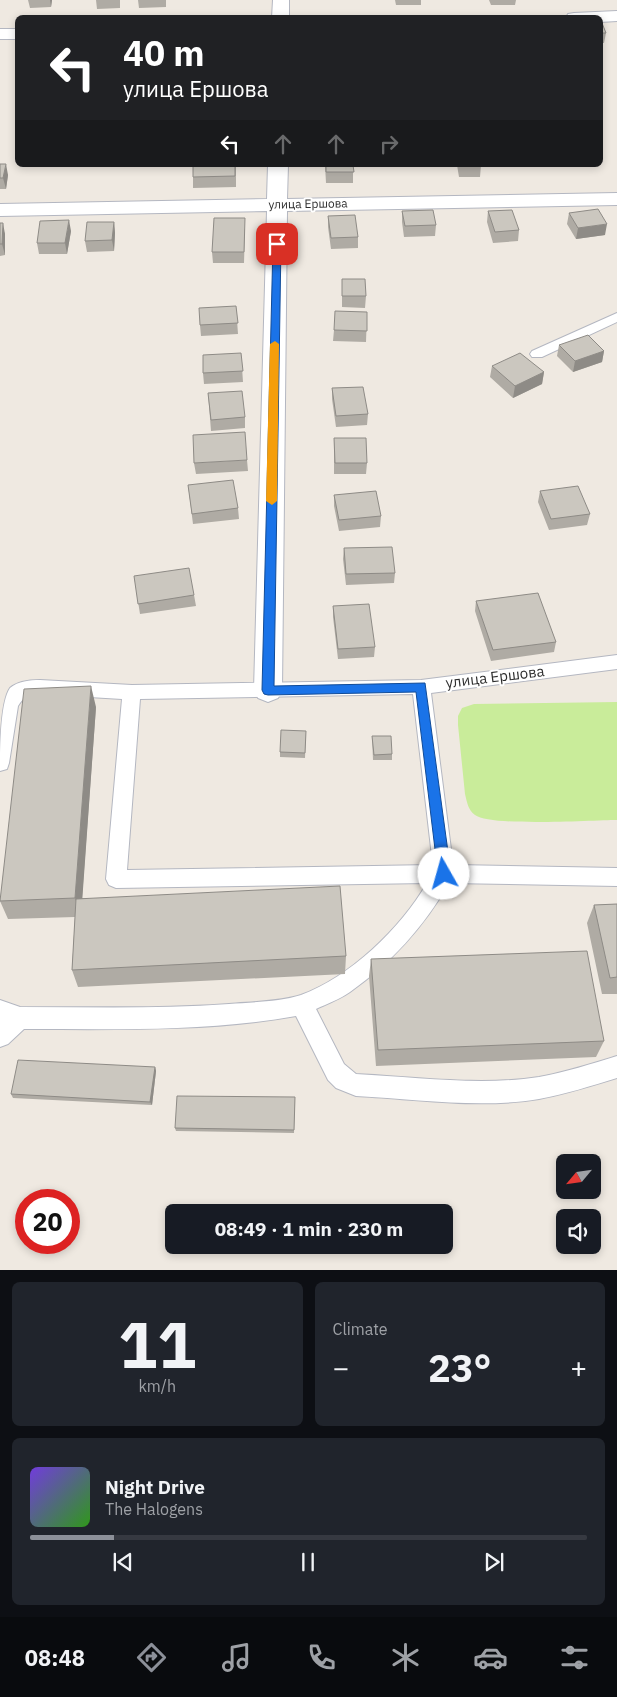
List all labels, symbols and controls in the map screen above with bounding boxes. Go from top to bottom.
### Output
text: 40 m [123,30,205,76]
icon: left [40,35,105,100]
text: улица Ершова [123,74,269,103]
icon: left [216,130,244,158]
icon: ahead [269,130,297,158]
icon: ahead [322,130,350,158]
icon: right [375,130,403,158]
street label: улица Ершова [268,195,348,212]
pin [256,223,298,265]
icon: arrive [263,230,291,258]
street label: улица Ершова [445,661,545,692]
position arrow [417,847,469,899]
north arrow [556,1154,601,1199]
map controls [556,1154,601,1254]
speed limit sign: 20 [15,1189,80,1254]
button: sound [556,1209,601,1254]
text: 08:49 · 1 min · 230 m [215,1217,403,1241]
text: 11 [118,1301,196,1386]
text: Climate [333,1319,388,1339]
text: 23° [428,1343,491,1392]
text: − [333,1349,349,1386]
text: + [570,1349,587,1386]
text: km/h [138,1376,176,1396]
text: Night Drive [105,1475,205,1499]
text: The Halogens [105,1499,203,1519]
icon: previous [109,1548,137,1576]
icon: pause [294,1548,322,1576]
icon: next [480,1548,508,1576]
icon: directions [134,1640,169,1675]
icon: music [219,1640,254,1675]
icon: phone [304,1640,339,1675]
icon: climate [388,1640,423,1675]
icon: car [473,1640,508,1675]
icon: filters [557,1640,592,1675]
text: 08:48 [25,1643,85,1672]

